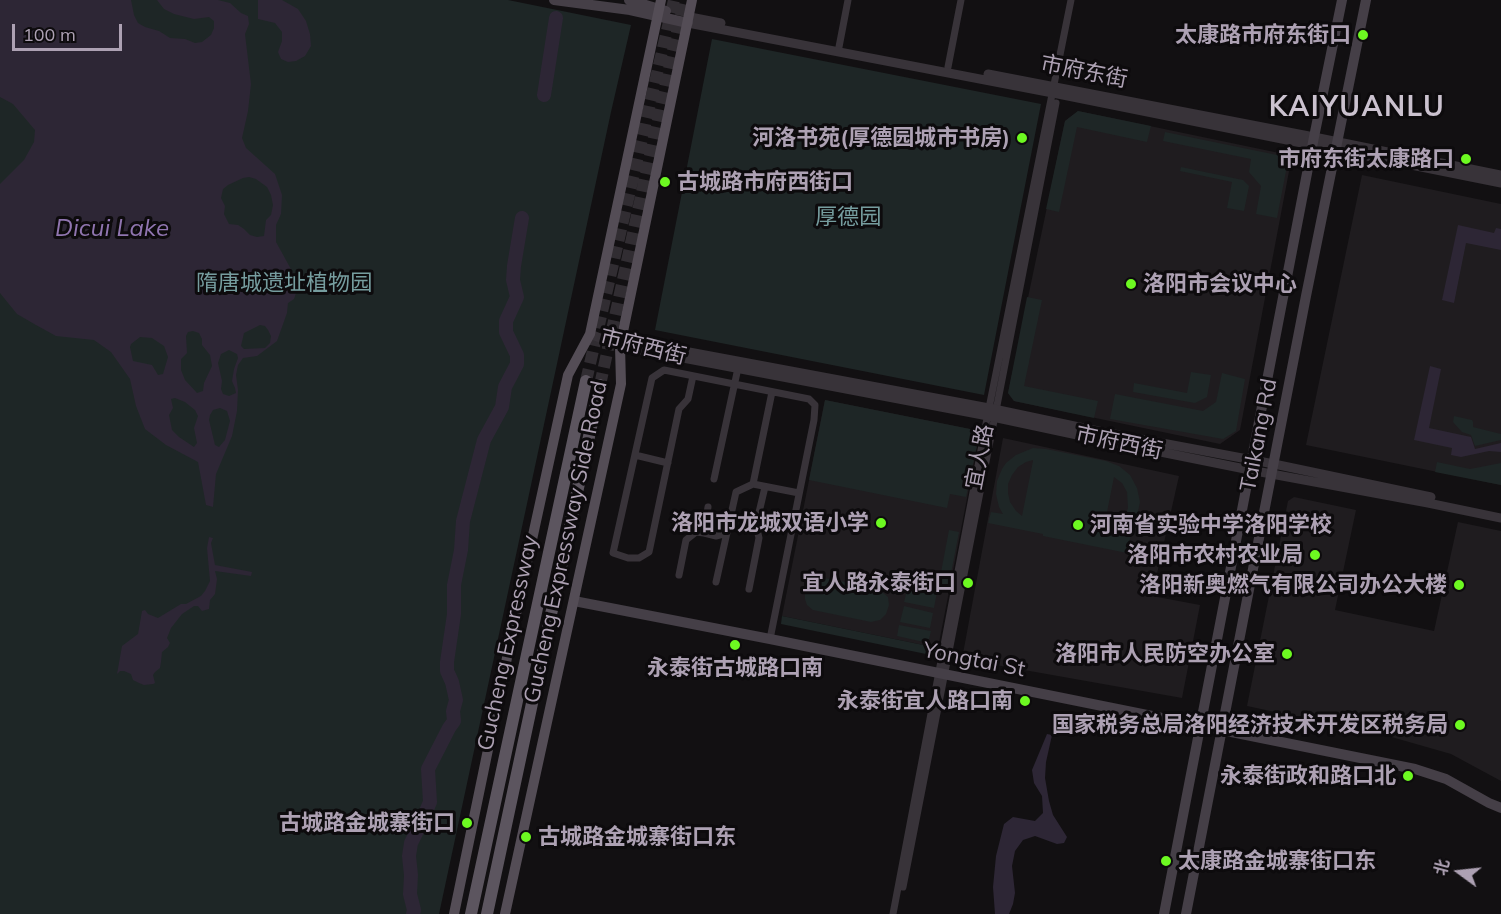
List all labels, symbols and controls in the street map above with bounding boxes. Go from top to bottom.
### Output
scale bar [15,12,124,50]
place label: 太康路市府东街口 [1175,22,1351,48]
text: 100 m [23,23,76,46]
marker: 太康路市府东街口 [1356,28,1370,42]
street label: 市府东街 [1038,51,1130,93]
district label: KAIYUANLU [1269,91,1445,125]
place label: 河洛书苑(厚德园城市书房) [752,125,1010,151]
marker: 河洛书苑(厚德园城市书房) [1015,131,1029,145]
place label: 市府东街太康路口 [1278,146,1454,172]
marker: 市府东街太康路口 [1459,152,1473,166]
place label: 古城路市府西街口 [677,169,853,195]
marker: 古城路市府西街口 [658,175,672,189]
park label: 厚德园 [815,204,881,230]
water label: Dicui Lake [55,215,169,243]
park label: 隋唐城遗址植物园 [196,270,372,296]
place label: 洛阳市会议中心 [1143,271,1297,297]
marker: 洛阳市会议中心 [1124,277,1138,291]
street label: 市府西街 [597,324,689,370]
street label: Taikang Rd [1235,376,1283,494]
street label: Gucheng Expressway Side Road [519,378,613,706]
street label: 市府西街 [1073,421,1165,465]
street label: 宜人路 [961,422,999,492]
place label: 洛阳市龙城双语小学 [671,510,869,536]
place label: 河南省实验中学洛阳学校 [1090,512,1332,538]
marker: 洛阳市龙城双语小学 [874,516,888,530]
marker: 河南省实验中学洛阳学校 [1071,518,1085,532]
street label: Gucheng Expressway [472,533,544,753]
place label: 洛阳市农村农业局 [1127,542,1303,568]
marker: 洛阳市农村农业局 [1308,548,1322,562]
place label: 宜人路永泰街口 [802,570,956,596]
place label: 洛阳新奥燃气有限公司办公大楼 [1139,572,1447,598]
marker: 宜人路永泰街口 [961,576,975,590]
marker: 洛阳新奥燃气有限公司办公大楼 [1452,578,1466,592]
street label: Yongtai St [921,637,1027,683]
marker: 永泰街古城路口南 [728,638,742,652]
place label: 洛阳市人民防空办公室 [1055,641,1275,667]
marker: 洛阳市人民防空办公室 [1280,647,1294,661]
place label: 永泰街古城路口南 [647,655,823,681]
place label: 永泰街宜人路口南 [837,688,1013,714]
marker: 永泰街宜人路口南 [1018,694,1032,708]
place label: 国家税务总局洛阳经济技术开发区税务局 [1052,712,1448,738]
marker: 国家税务总局洛阳经济技术开发区税务局 [1453,718,1467,732]
place label: 永泰街政和路口北 [1220,763,1396,789]
marker: 永泰街政和路口北 [1401,769,1415,783]
place label: 古城路金城寨街口 [279,810,455,836]
marker: 古城路金城寨街口 [460,816,474,830]
place label: 古城路金城寨街口东 [538,824,736,850]
marker: 古城路金城寨街口东 [519,830,533,844]
north arrow [1429,842,1489,902]
place label: 太康路金城寨街口东 [1178,848,1376,874]
marker: 太康路金城寨街口东 [1159,854,1173,868]
text: 北 [1430,857,1453,878]

